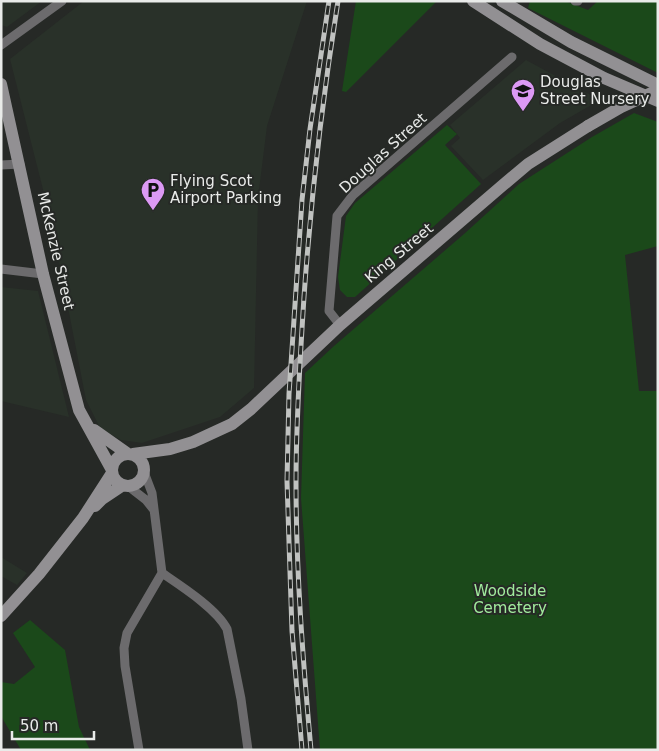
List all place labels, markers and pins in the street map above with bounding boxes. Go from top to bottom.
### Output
place label: Douglas Street Nursery [540,73,649,108]
school or university icon: Douglas Street Nursery [510,78,536,112]
place label: Flying Scot Airport Parking [170,172,282,207]
parking icon: Flying Scot Airport Parking [140,177,166,211]

